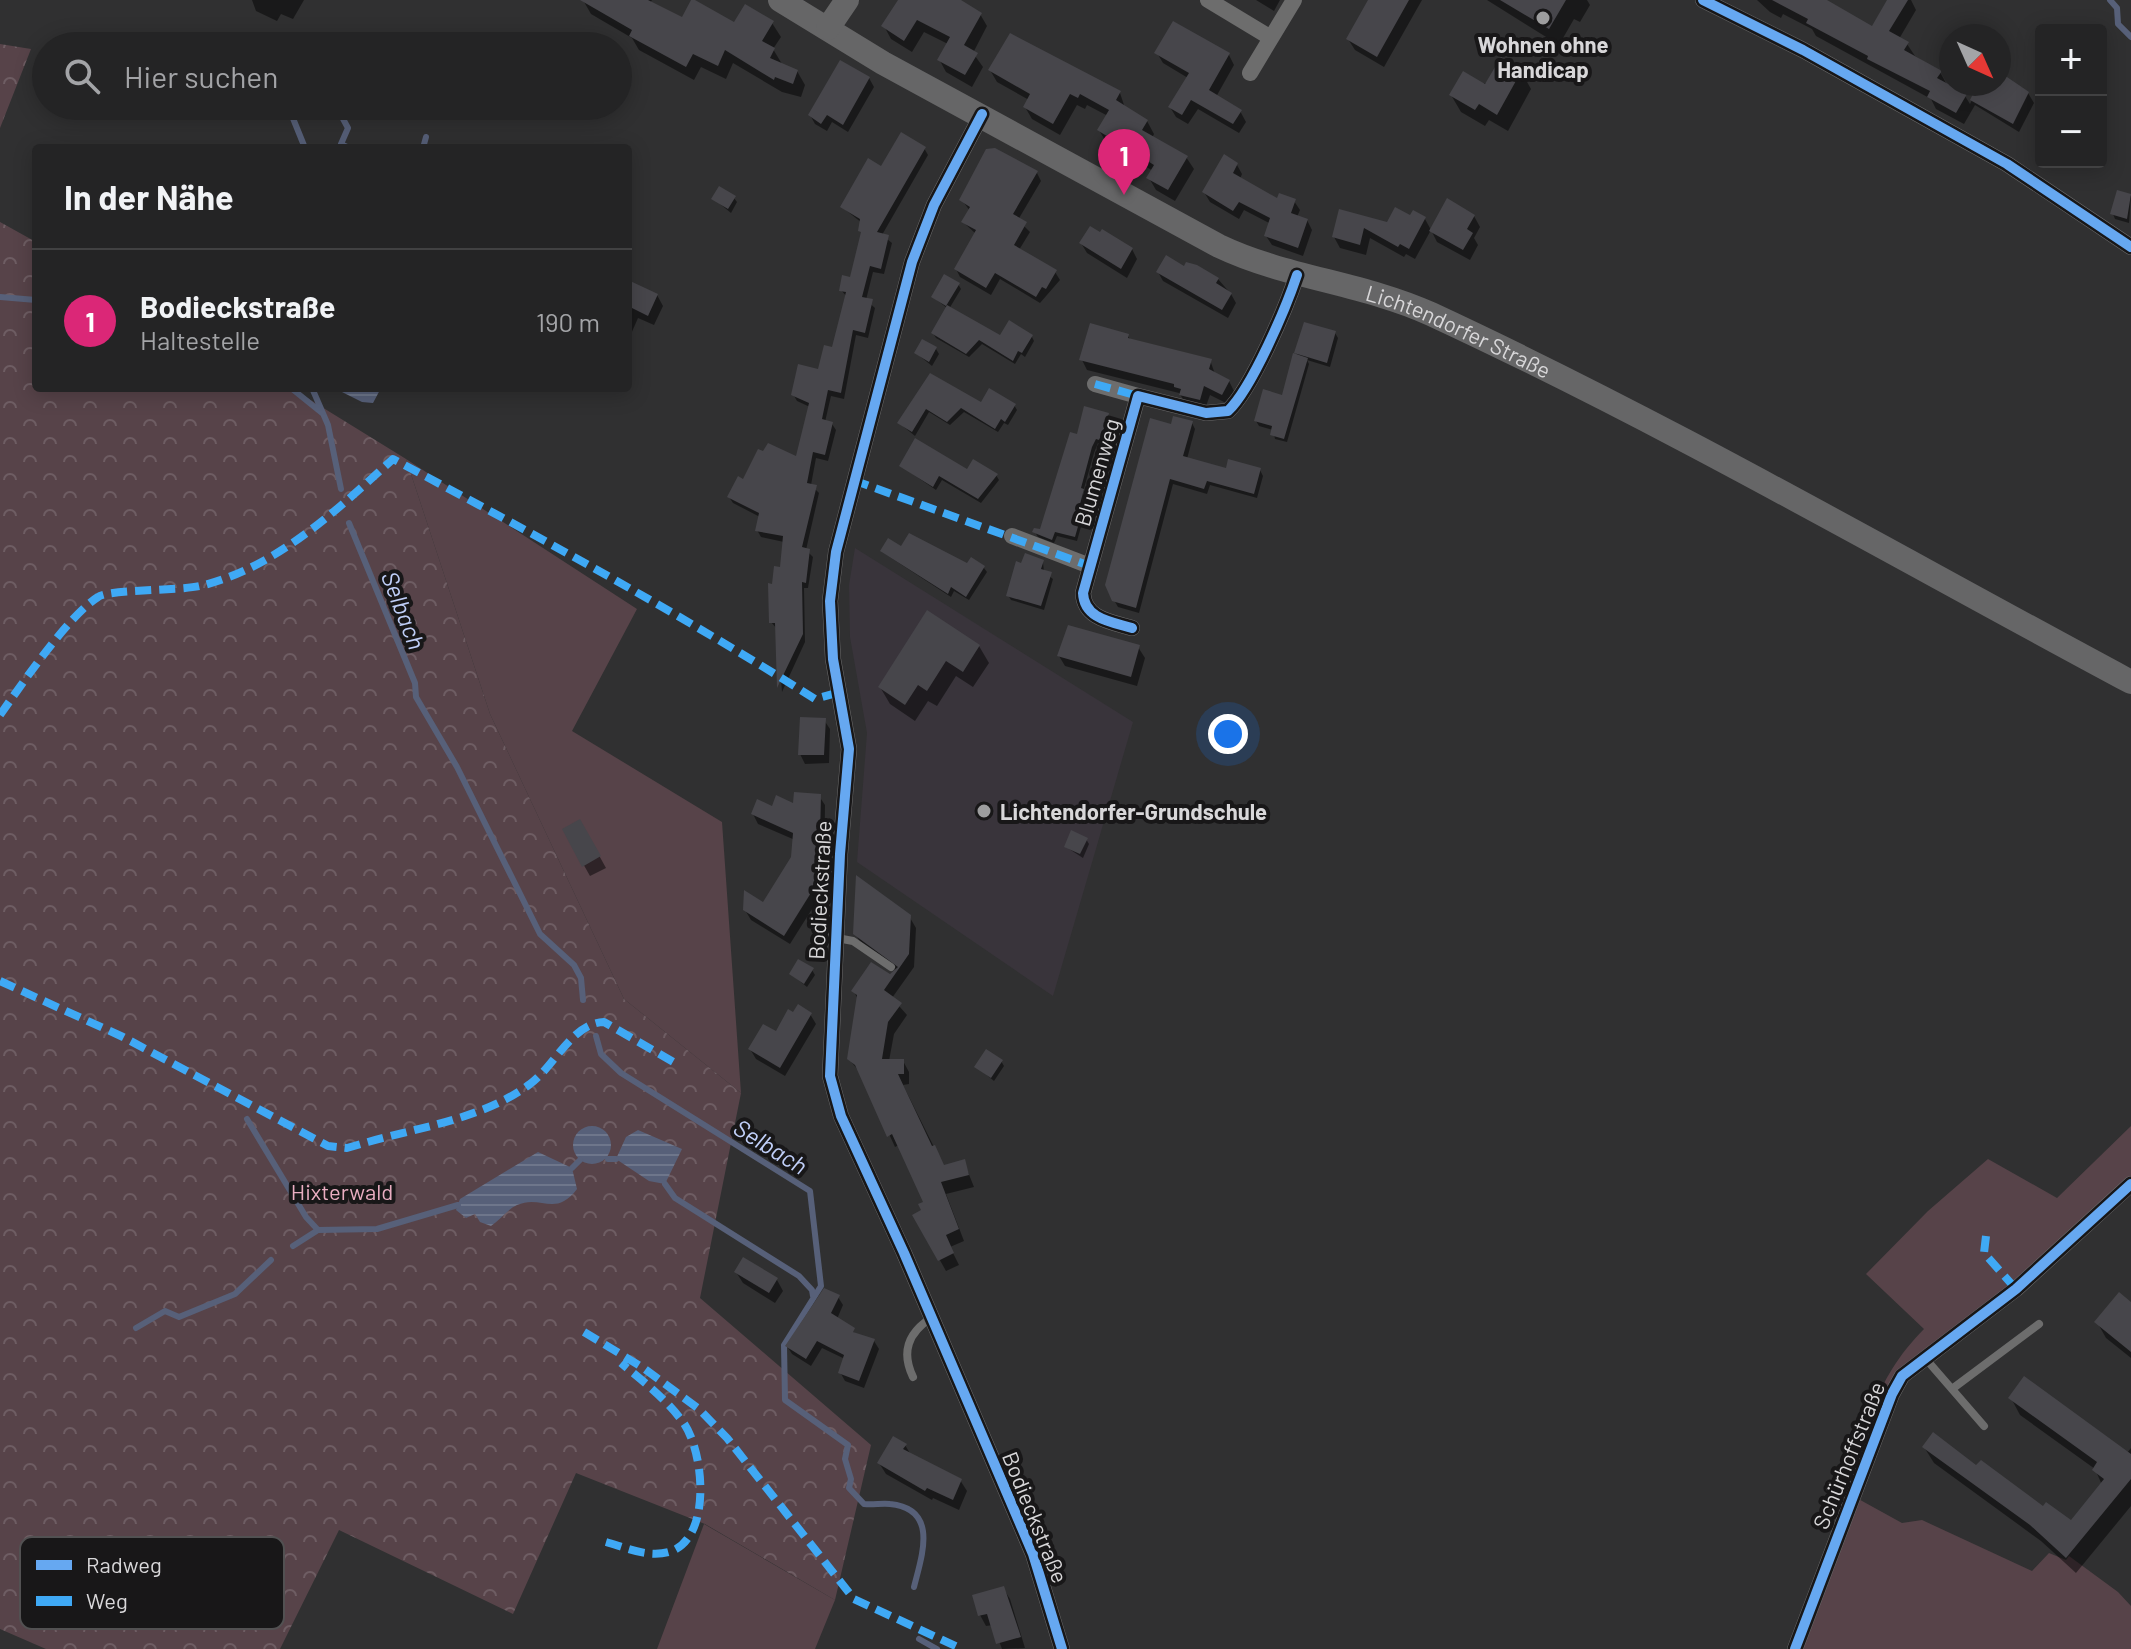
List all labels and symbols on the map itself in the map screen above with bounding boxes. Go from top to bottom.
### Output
marker: Wohnen ohne Handicap [1534,9,1552,27]
north arrow [1939,24,2011,96]
place label: Wohnen ohne Handicap [1478,31,1608,82]
pin: 1 [1098,129,1150,195]
street label: Lichtendorfer Straße [1363,279,1555,383]
street label: Blumenweg [1068,415,1124,529]
water label: Selbach [376,567,432,653]
your location [1208,714,1248,754]
place label: Lichtendorfer-Grundschule [1000,798,1267,824]
marker: Lichtendorfer-Grundschule [975,802,993,820]
street label: Bodieckstraße [802,820,836,960]
water label: Selbach [729,1112,813,1180]
park label: Hixterwald [291,1178,393,1204]
street label: Schürhoffstraße [1807,1378,1889,1532]
street label: Bodieckstraße [998,1448,1074,1586]
legend [20,1537,284,1629]
text: Radweg [86,1551,162,1577]
text: Weg [86,1587,128,1613]

